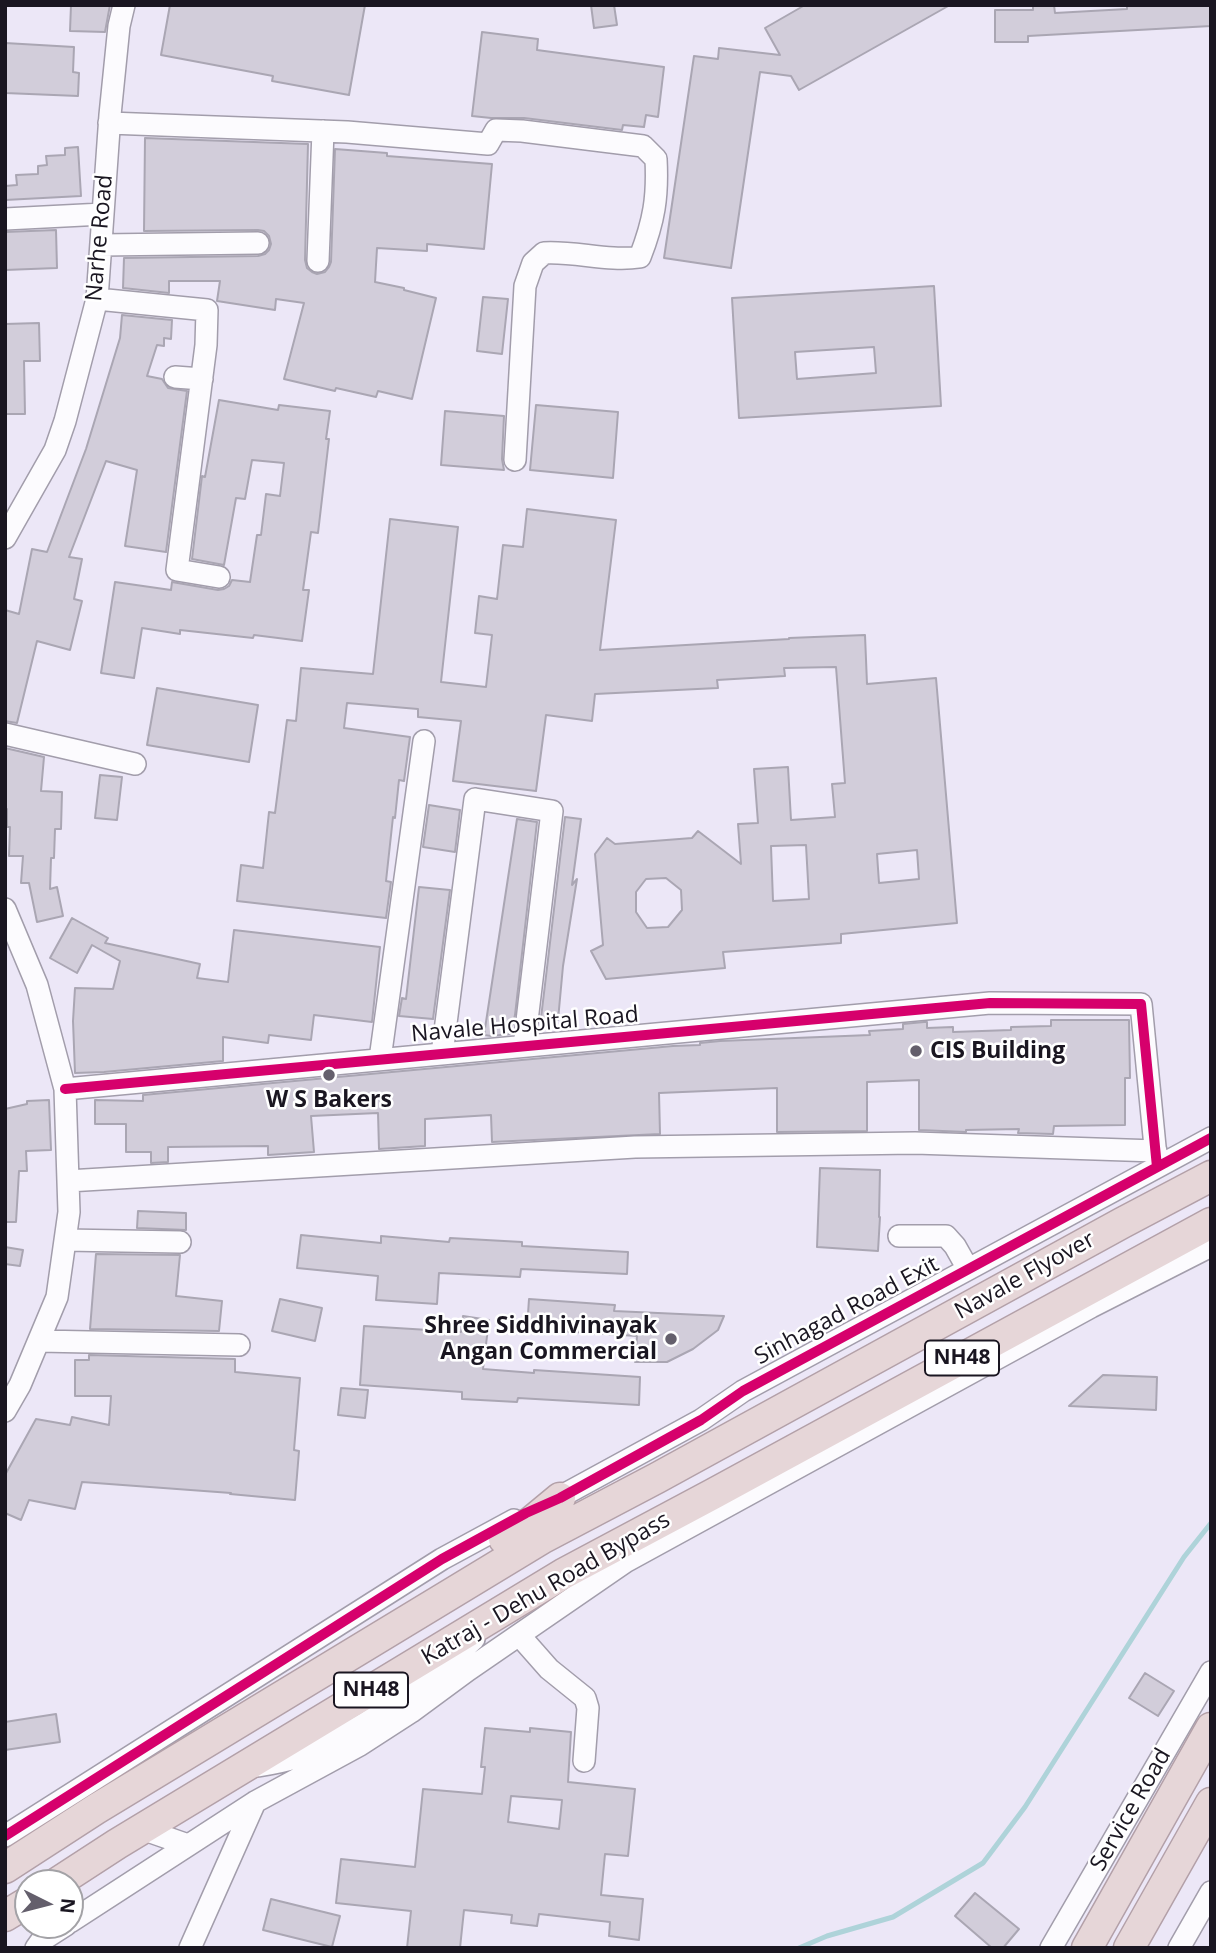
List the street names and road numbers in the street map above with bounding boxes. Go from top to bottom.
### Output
street label: Narhe Road [81,173,119,303]
street label: Navale Hospital Road [410,1001,640,1049]
street label: Navale Flyover [950,1226,1100,1326]
street label: Sinhagad Road Exit [750,1251,944,1371]
road number: NH48 [925,1340,999,1376]
street label: Katraj - Dehu Road Bypass [417,1506,675,1672]
road number: NH48 [334,1672,408,1708]
street label: Service Road [1085,1744,1177,1876]

